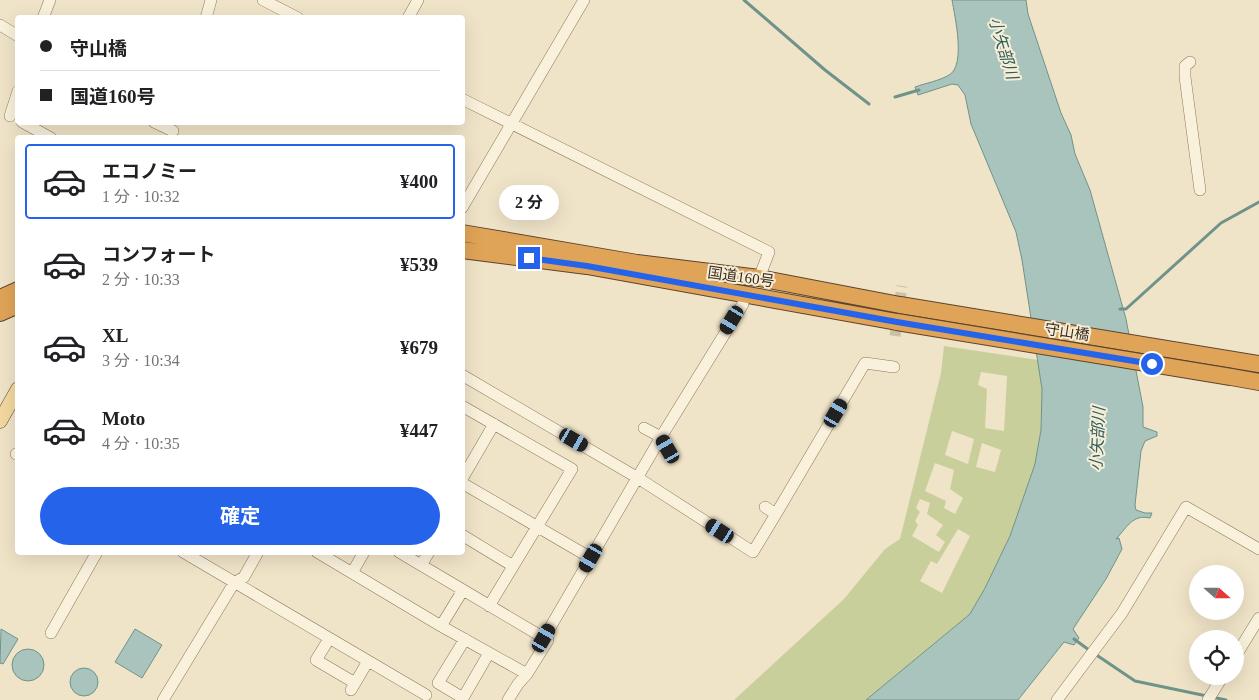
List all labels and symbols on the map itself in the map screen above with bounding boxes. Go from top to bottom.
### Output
water label: 小矢部川 [986,15,1022,83]
callout: 2 分 [499,186,559,220]
route end [518,247,540,269]
street label: 国道160号 [706,264,776,290]
car [717,303,746,337]
street label: 守山橋 [1044,321,1090,343]
route start [1141,353,1163,375]
car [822,396,849,430]
water label: 小矢部川 [1087,405,1108,471]
car [557,426,590,454]
car [654,432,681,466]
car [703,517,736,545]
car [577,541,604,575]
north arrow [1189,565,1244,620]
car [530,621,557,655]

